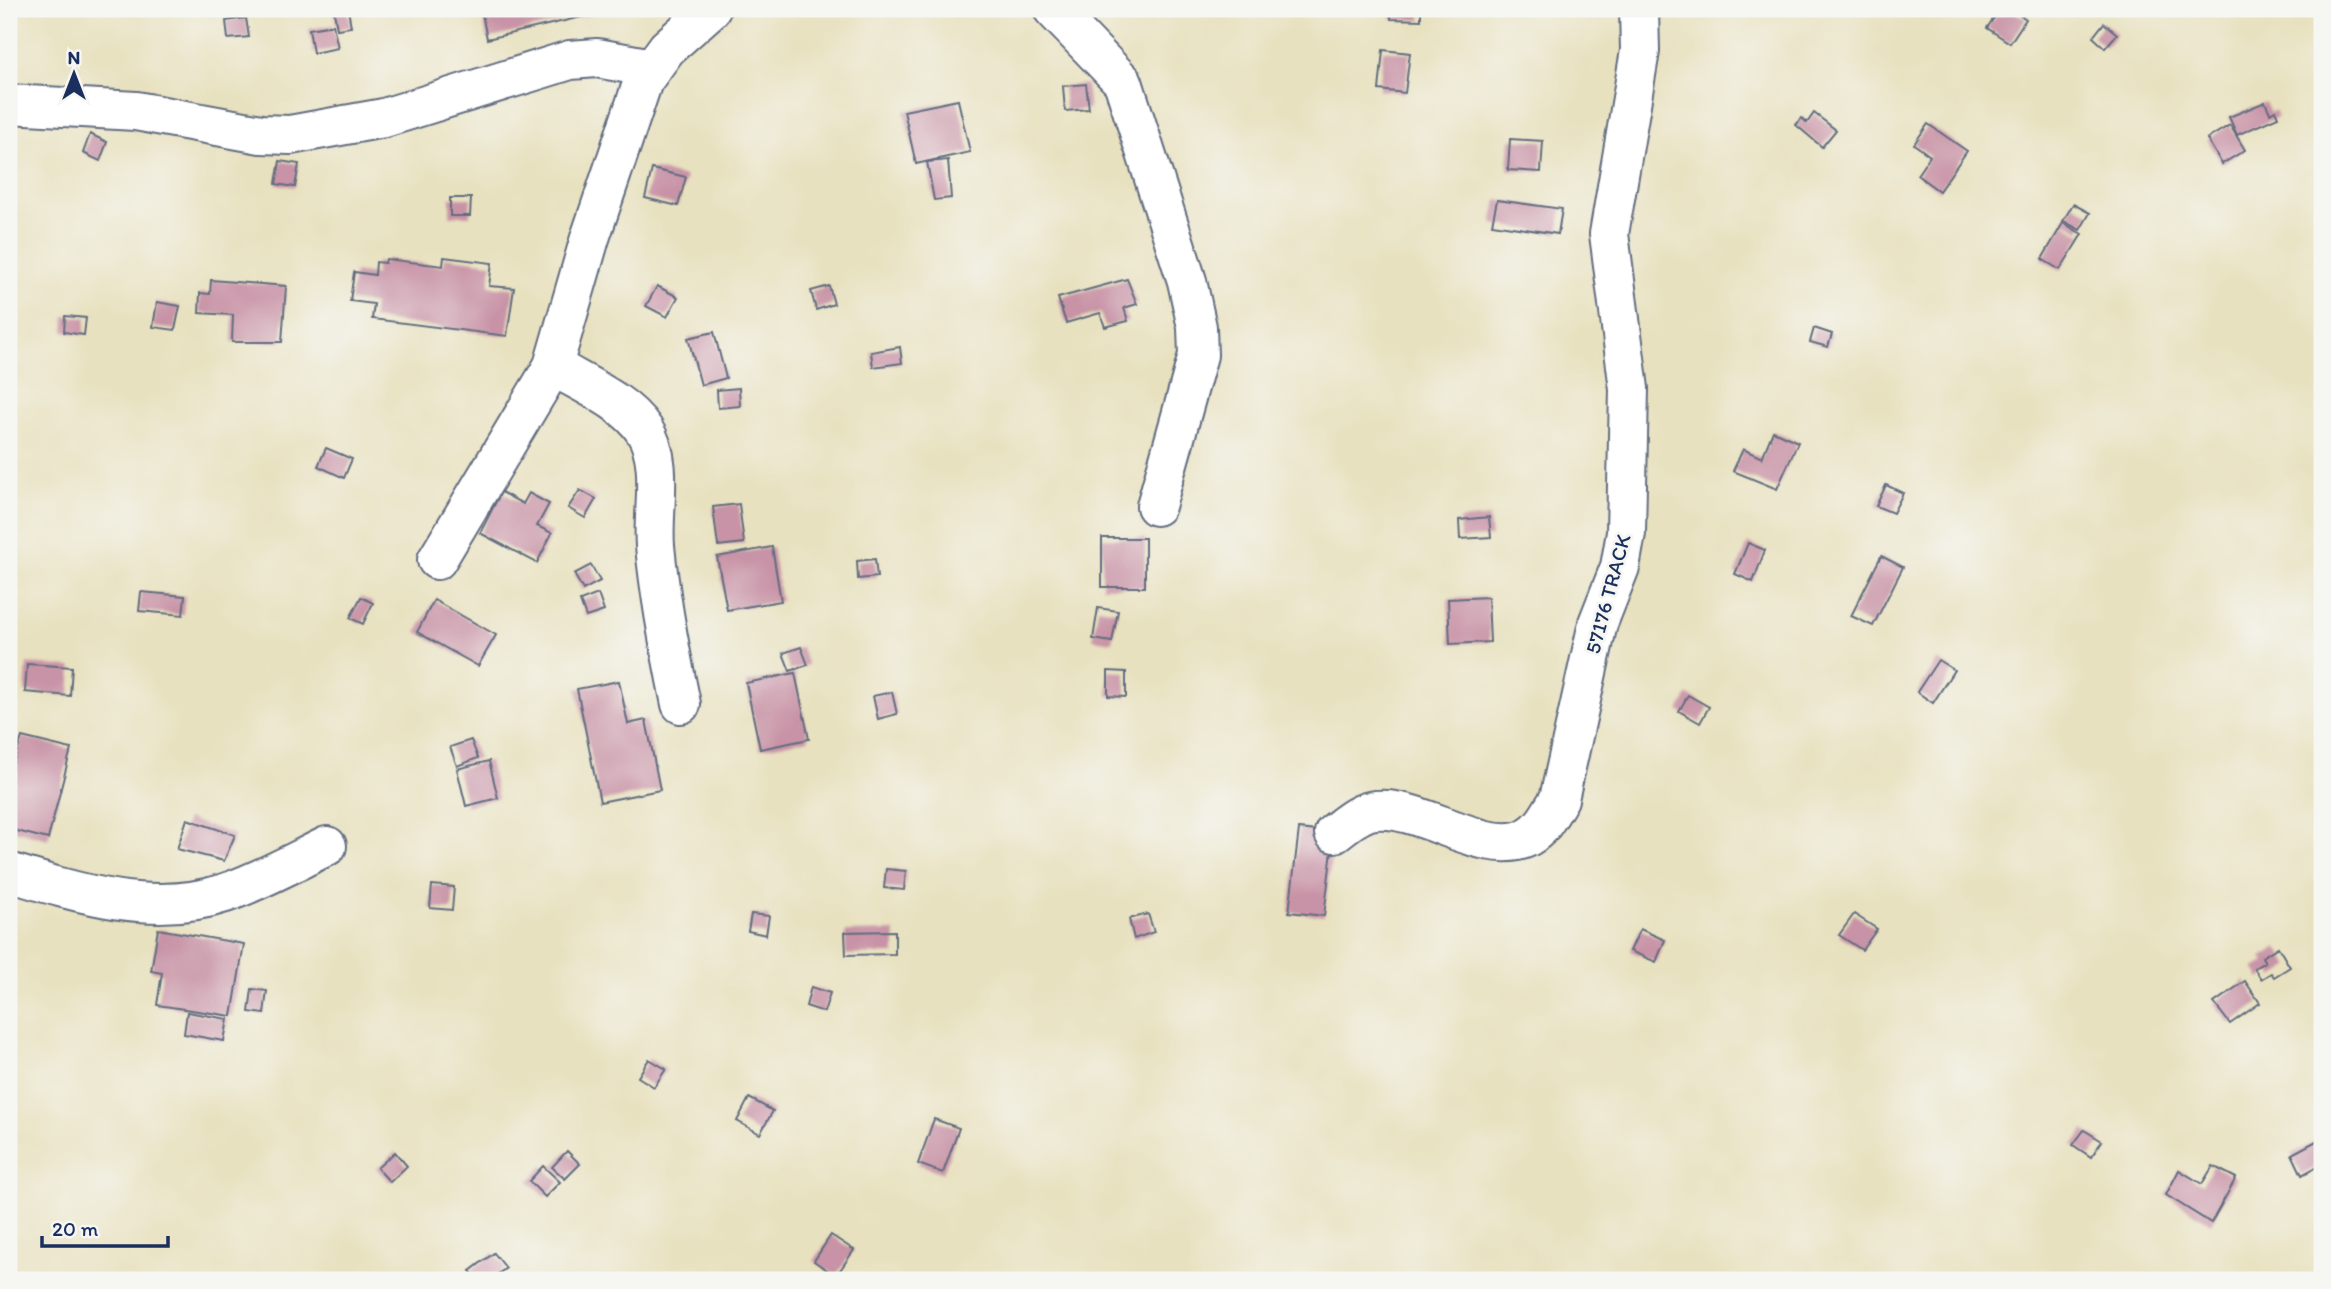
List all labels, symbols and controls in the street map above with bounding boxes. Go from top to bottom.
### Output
north arrow [38,38,108,108]
text: N [68,46,80,69]
street label: 57176 TRACK [1580,531,1636,656]
scale bar [42,1205,168,1249]
text: 20 m [52,1216,99,1241]

